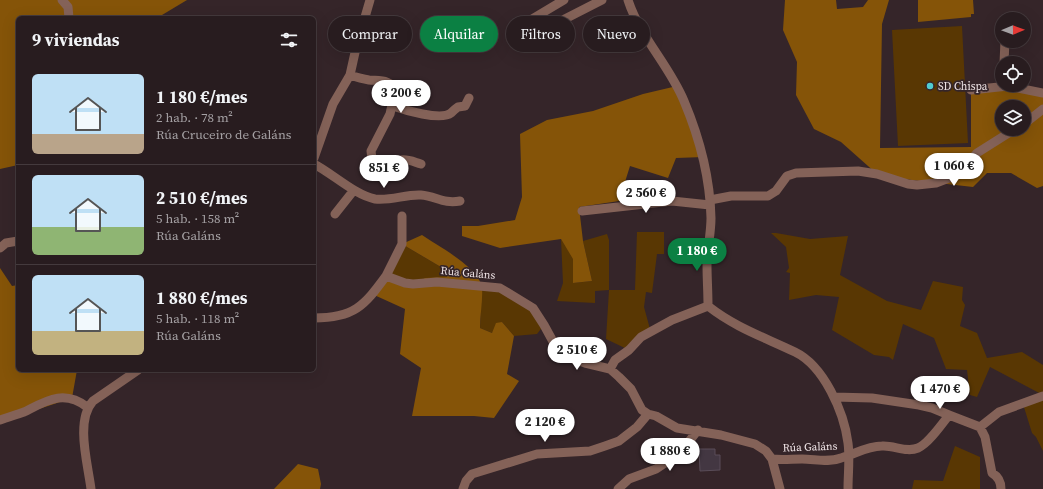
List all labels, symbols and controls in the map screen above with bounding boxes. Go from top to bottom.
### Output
north arrow [995,12,1031,48]
map controls [995,12,1031,136]
chip: Comprar [328,16,412,52]
chip: Alquilar [420,16,498,52]
chip: Filtros [506,16,575,52]
chip: Nuevo [583,16,650,52]
text: 9 viviendas [32,28,119,52]
icon: filters [278,29,300,51]
button: locate [995,56,1031,92]
place label: SD Chispa [938,79,988,94]
pin: 3 200 € [364,80,438,114]
marker: SD Chispa [925,81,935,91]
text: 3 200 € [381,84,421,101]
text: 1 180 €/mes [156,85,247,109]
icon: home [64,90,112,138]
button: layers [995,100,1031,136]
text: 2 hab. · 78 m² [156,109,233,126]
text: Rúa Cruceiro de Galáns [156,126,291,143]
pin: 1 060 € [917,153,991,187]
pin: 851 € [356,155,412,189]
text: 1 060 € [934,157,974,174]
text: 851 € [369,159,399,176]
pin: 2 560 € [609,180,683,214]
text: 2 560 € [626,184,666,201]
text: 2 510 €/mes [156,186,247,210]
icon: home [64,191,112,239]
text: 5 hab. · 158 m² [156,210,239,227]
text: Rúa Galáns [156,227,221,244]
pin: 1 180 € [660,238,734,272]
text: 1 180 € [677,242,717,259]
street label: Rúa Galáns [440,263,496,283]
text: 1 880 €/mes [156,286,247,310]
icon: home [64,291,112,339]
text: 5 hab. · 118 m² [156,310,239,327]
text: Rúa Galáns [156,327,221,344]
pin: 2 510 € [540,337,614,371]
text: 2 510 € [557,341,597,358]
pin: 1 470 € [903,376,977,410]
text: 1 470 € [920,380,960,397]
pin: 2 120 € [508,409,582,443]
text: 2 120 € [525,413,565,430]
pin: 1 880 € [633,438,707,472]
street label: Rúa Galáns [782,439,838,455]
text: 1 880 € [650,442,690,459]

